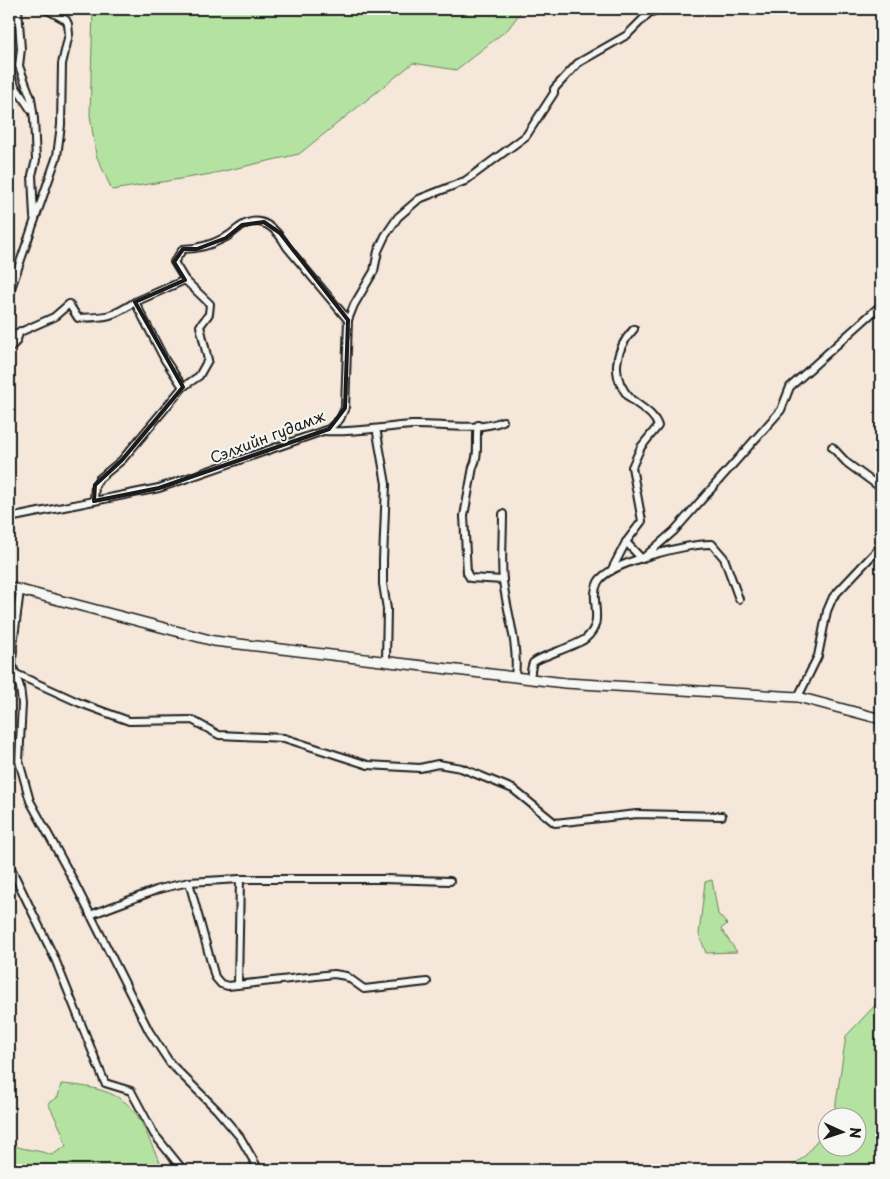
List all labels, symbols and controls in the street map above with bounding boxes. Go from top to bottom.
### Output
street label: Сэлхийн гудамж [206,403,328,468]
north arrow [818,1106,868,1156]
text: N [845,1127,866,1139]

